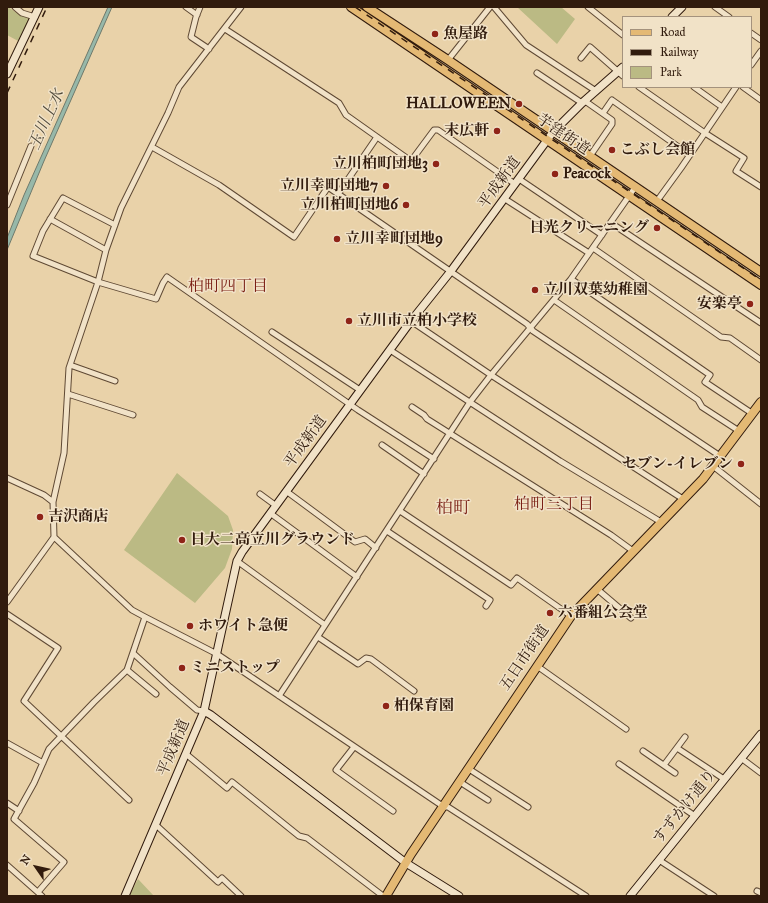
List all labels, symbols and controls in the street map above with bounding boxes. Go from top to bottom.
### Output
legend [622,16,752,88]
place label: 魚屋路 [443,25,488,43]
text: Road [660,25,686,39]
marker: 魚屋路 [430,29,440,39]
text: Railway [660,45,698,59]
text: Park [660,65,682,79]
water label: 玉川上水 [25,87,69,153]
place label: HALLOWEEN [406,95,511,113]
marker: HALLOWEEN [514,99,524,109]
street label: 芋窪街道 [533,111,593,159]
place label: 末広軒 [444,122,489,140]
marker: 末広軒 [492,126,502,136]
place label: こぶし会館 [620,141,695,159]
marker: こぶし会館 [607,145,617,155]
street label: 平成新道 [475,153,525,213]
place label: 立川柏町団地3 [332,155,428,173]
marker: 立川柏町団地3 [431,159,441,169]
place label: Peacock [563,165,611,183]
marker: Peacock [550,169,560,179]
place label: 立川幸町団地7 [280,177,378,195]
marker: 立川幸町団地7 [381,181,391,191]
place label: 立川柏町団地6 [300,196,398,214]
marker: 立川柏町団地6 [401,200,411,210]
place label: 日光クリーニング [529,219,649,237]
marker: 日光クリーニング [652,223,662,233]
place label: 立川幸町団地9 [345,230,443,248]
marker: 立川幸町団地9 [332,234,342,244]
district label: 柏町四丁目 [188,277,268,297]
place label: 立川双葉幼稚園 [543,281,648,299]
marker: 立川双葉幼稚園 [530,285,540,295]
place label: 安楽亭 [697,295,742,313]
marker: 安楽亭 [745,299,755,309]
place label: 立川市立柏小学校 [357,312,477,330]
marker: 立川市立柏小学校 [344,316,354,326]
street label: 平成新道 [281,412,331,472]
place label: セブン-イレブン [622,455,733,473]
marker: セブン-イレブン [736,459,746,469]
district label: 柏町三丁目 [514,495,594,515]
district label: 柏町 [436,499,470,519]
place label: 吉沢商店 [48,508,108,526]
marker: 吉沢商店 [35,512,45,522]
place label: 日大二高立川グラウンド [190,531,355,549]
marker: 日大二高立川グラウンド [177,535,187,545]
place label: 六番組公会堂 [558,604,648,622]
marker: 六番組公会堂 [545,608,555,618]
place label: ホワイト急便 [198,617,288,635]
marker: ホワイト急便 [185,621,195,631]
street label: 五日市街道 [497,622,553,694]
place label: ミニストップ [190,659,280,677]
marker: ミニストップ [177,663,187,673]
place label: 柏保育園 [394,697,454,715]
marker: 柏保育園 [381,701,391,711]
street label: 平成新道 [154,717,194,779]
street label: すずかけ通り [650,766,720,848]
north arrow [16,847,56,887]
text: N [18,853,34,868]

